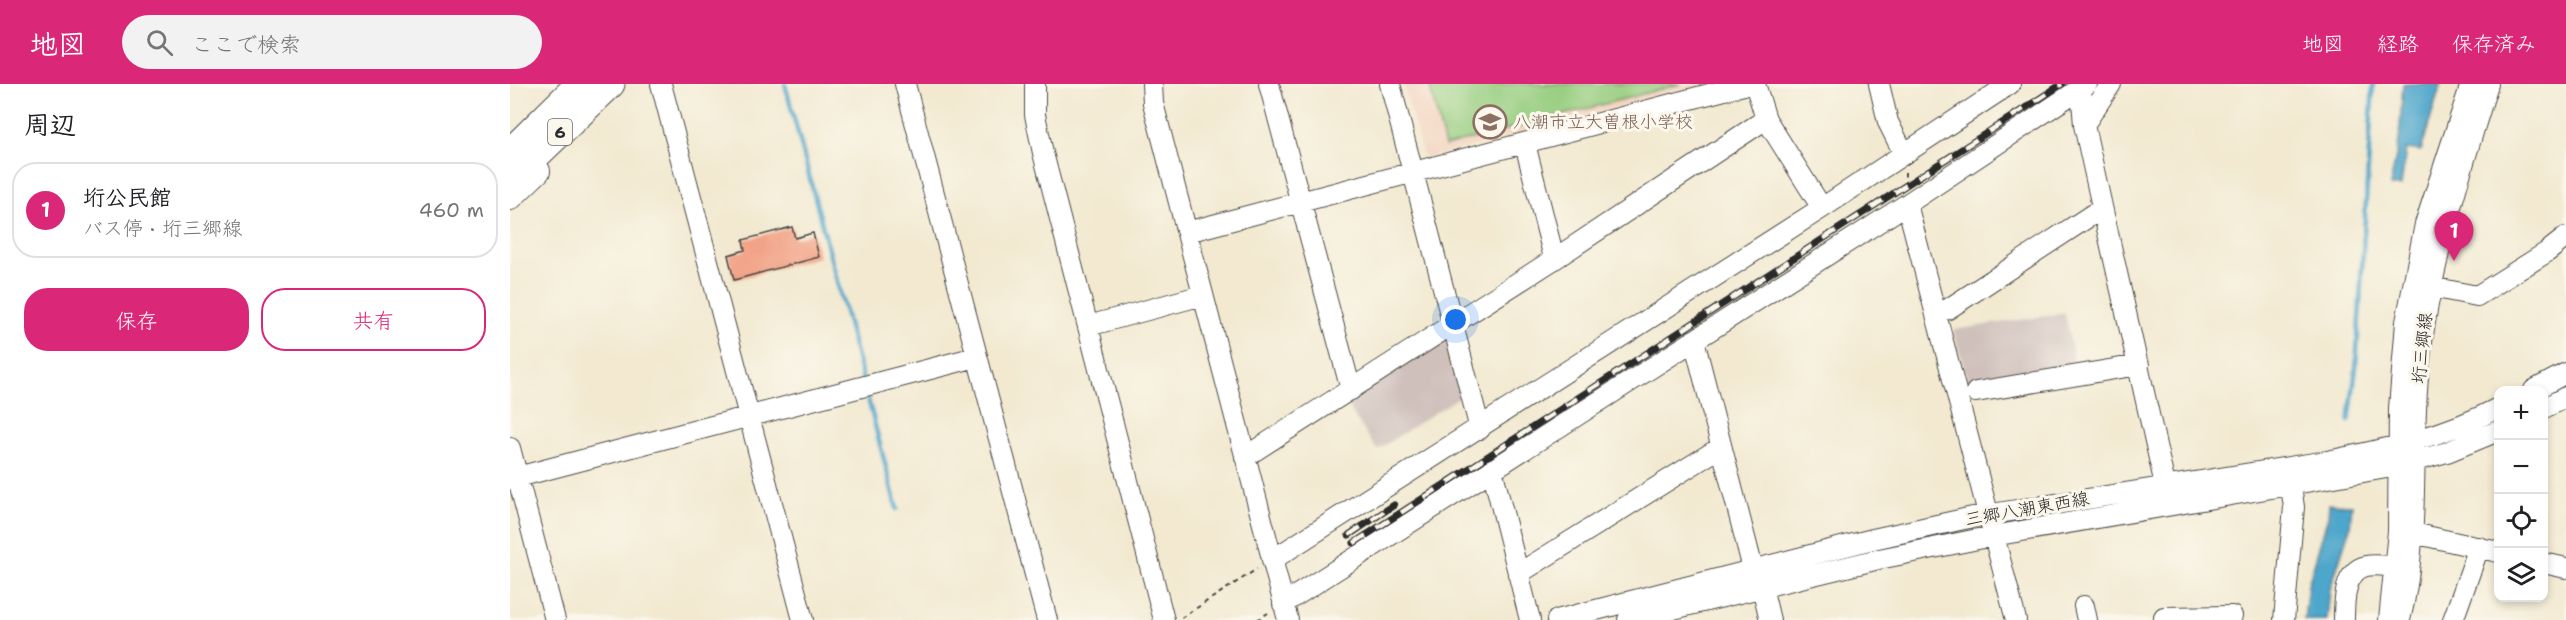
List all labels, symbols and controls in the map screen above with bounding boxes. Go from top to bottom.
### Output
search box [122,15,542,69]
text: 地図 [30,25,86,63]
icon: search [143,26,176,59]
text: ここで検索 [191,30,301,59]
text: 地図 [2302,30,2344,58]
text: 経路 [2377,30,2419,58]
text: 保存済み [2452,30,2536,58]
school or university icon: 八潮市立大曽根小学校 [1472,104,1508,140]
text: 周辺 [24,107,76,142]
place label: 八潮市立大曽根小学校 [1513,110,1693,134]
road number: 6 [548,119,572,145]
text: 垳公民館 [83,183,171,212]
text: 1 [41,197,50,223]
text: 460 m [419,197,484,223]
pin: 1 [2434,212,2474,261]
text: バス停 · 垳三郷線 [83,215,242,241]
button: 保存 [24,288,249,351]
button: 共有 [261,288,486,351]
your location [1441,305,1470,334]
street label: 垳三郷線 [2406,311,2438,385]
map controls [2494,386,2548,602]
button: + [2494,386,2548,440]
button: − [2494,440,2548,494]
street label: 三郷八潮東西線 [1963,486,2091,532]
button: locate [2494,494,2548,548]
button: layers [2494,548,2548,602]

